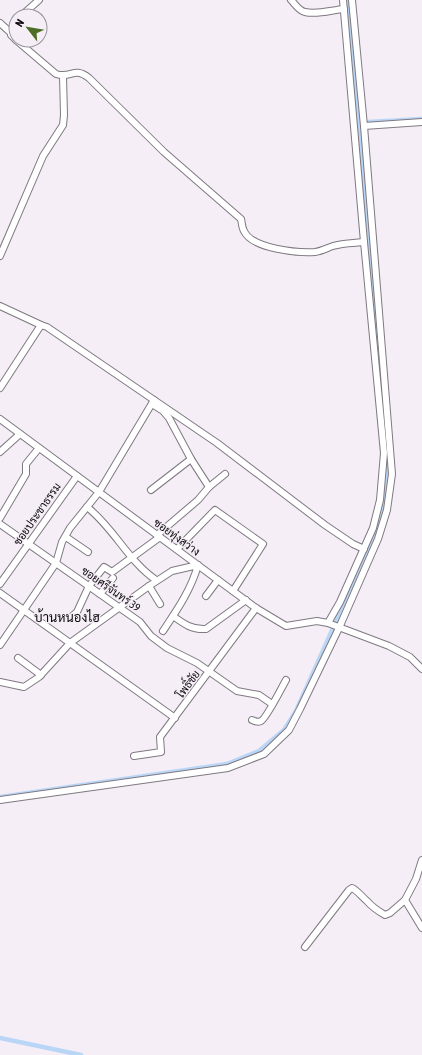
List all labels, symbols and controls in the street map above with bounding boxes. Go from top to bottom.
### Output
north arrow [8,8,48,48]
text: N [13,17,26,29]
street label: ซอยประชาธรรม [11,481,63,547]
street label: ซอยทุ่งสว่าง [150,515,203,560]
street label: ซอยศรีจันทร์ 39 [79,563,144,614]
district label: บ้านหนองไฮ [34,608,100,625]
street label: โพธิ์ชัย [169,665,202,701]

